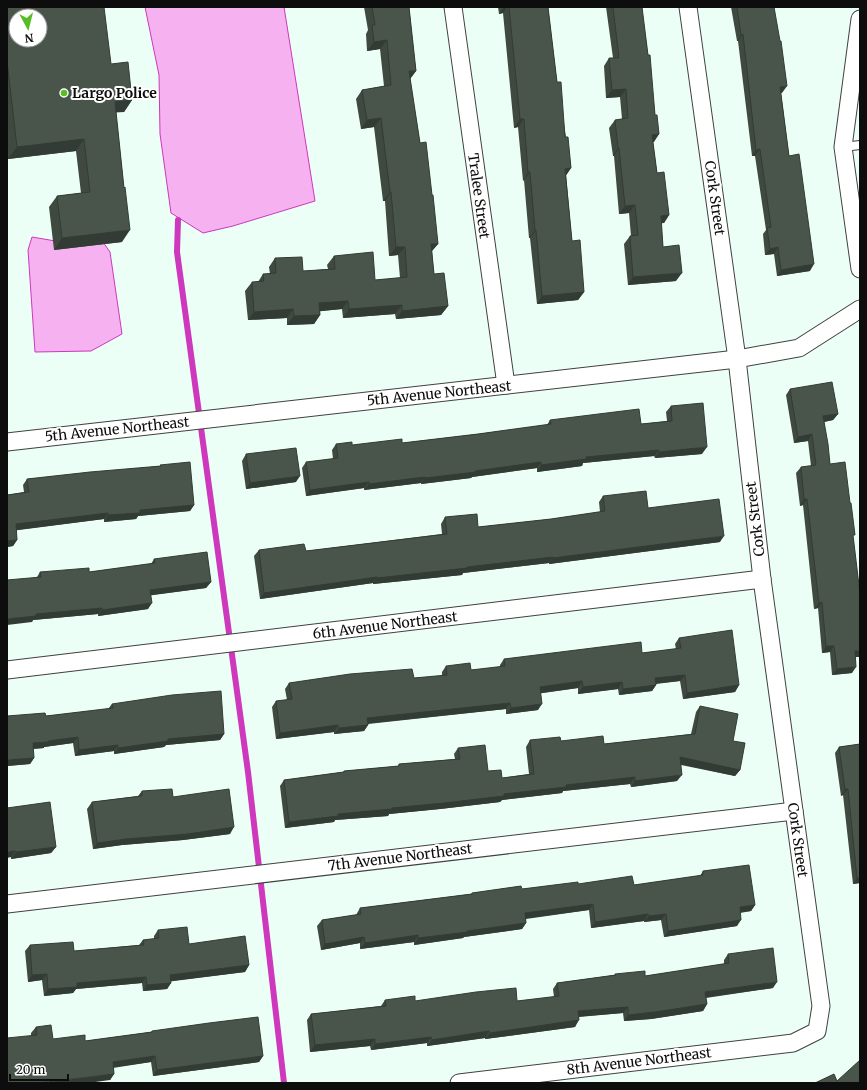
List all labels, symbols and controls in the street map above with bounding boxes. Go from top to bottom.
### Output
north arrow [8,8,48,48]
text: N [24,30,34,45]
place label: Largo Police [72,84,157,102]
marker: Largo Police [59,88,69,98]
street label: Tralee Street [464,152,494,240]
street label: Cork Street [701,159,729,237]
street label: 5th Avenue Northeast [366,376,513,410]
street label: 5th Avenue Northeast [44,412,191,446]
street label: Cork Street [741,480,769,557]
street label: 6th Avenue Northeast [312,607,459,643]
street label: Cork Street [784,801,812,879]
street label: 7th Avenue Northeast [327,839,474,875]
street label: 8th Avenue Northeast [566,1043,713,1079]
scale bar [10,1056,68,1082]
text: 20 m [16,1062,45,1077]

